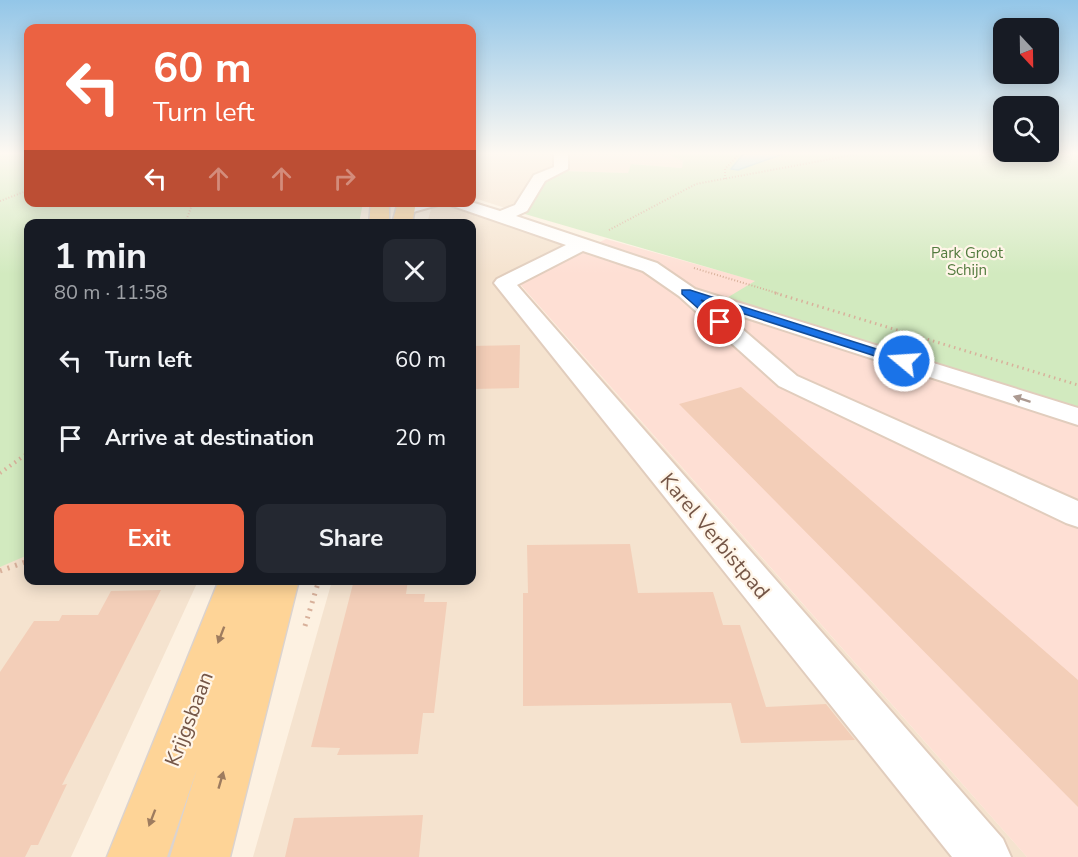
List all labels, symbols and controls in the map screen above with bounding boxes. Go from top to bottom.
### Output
north arrow [993,18,1059,84]
map controls [993,18,1059,162]
text: 60 m [153,40,252,97]
icon: left [54,48,132,126]
text: Turn left [153,94,254,131]
button: search [993,96,1059,162]
icon: left [139,162,172,195]
icon: ahead [202,162,235,195]
icon: ahead [265,162,298,195]
icon: right [328,162,361,195]
text: 1 min [54,232,147,281]
button: close [383,239,446,302]
park label: Park Groot Schijn [931,243,1004,280]
text: 80 m · 11:58 [54,279,168,306]
pin [694,296,745,347]
icon: arrive [703,305,736,338]
position arrow [872,329,936,393]
icon: left [54,344,87,377]
text: Turn left [105,345,192,375]
text: 60 m [395,345,446,375]
one-way arrow [1013,394,1031,403]
icon: arrive [54,422,87,455]
text: Arrive at destination [105,423,314,453]
text: 20 m [395,423,446,453]
street label: Karel Verbistpad [654,467,776,605]
button: Exit [54,504,244,573]
button: Share [256,504,446,573]
one-way arrow [215,626,225,644]
street label: Krijgsbaan [158,668,220,770]
one-way arrow [217,771,227,790]
one-way arrow [146,809,156,827]

